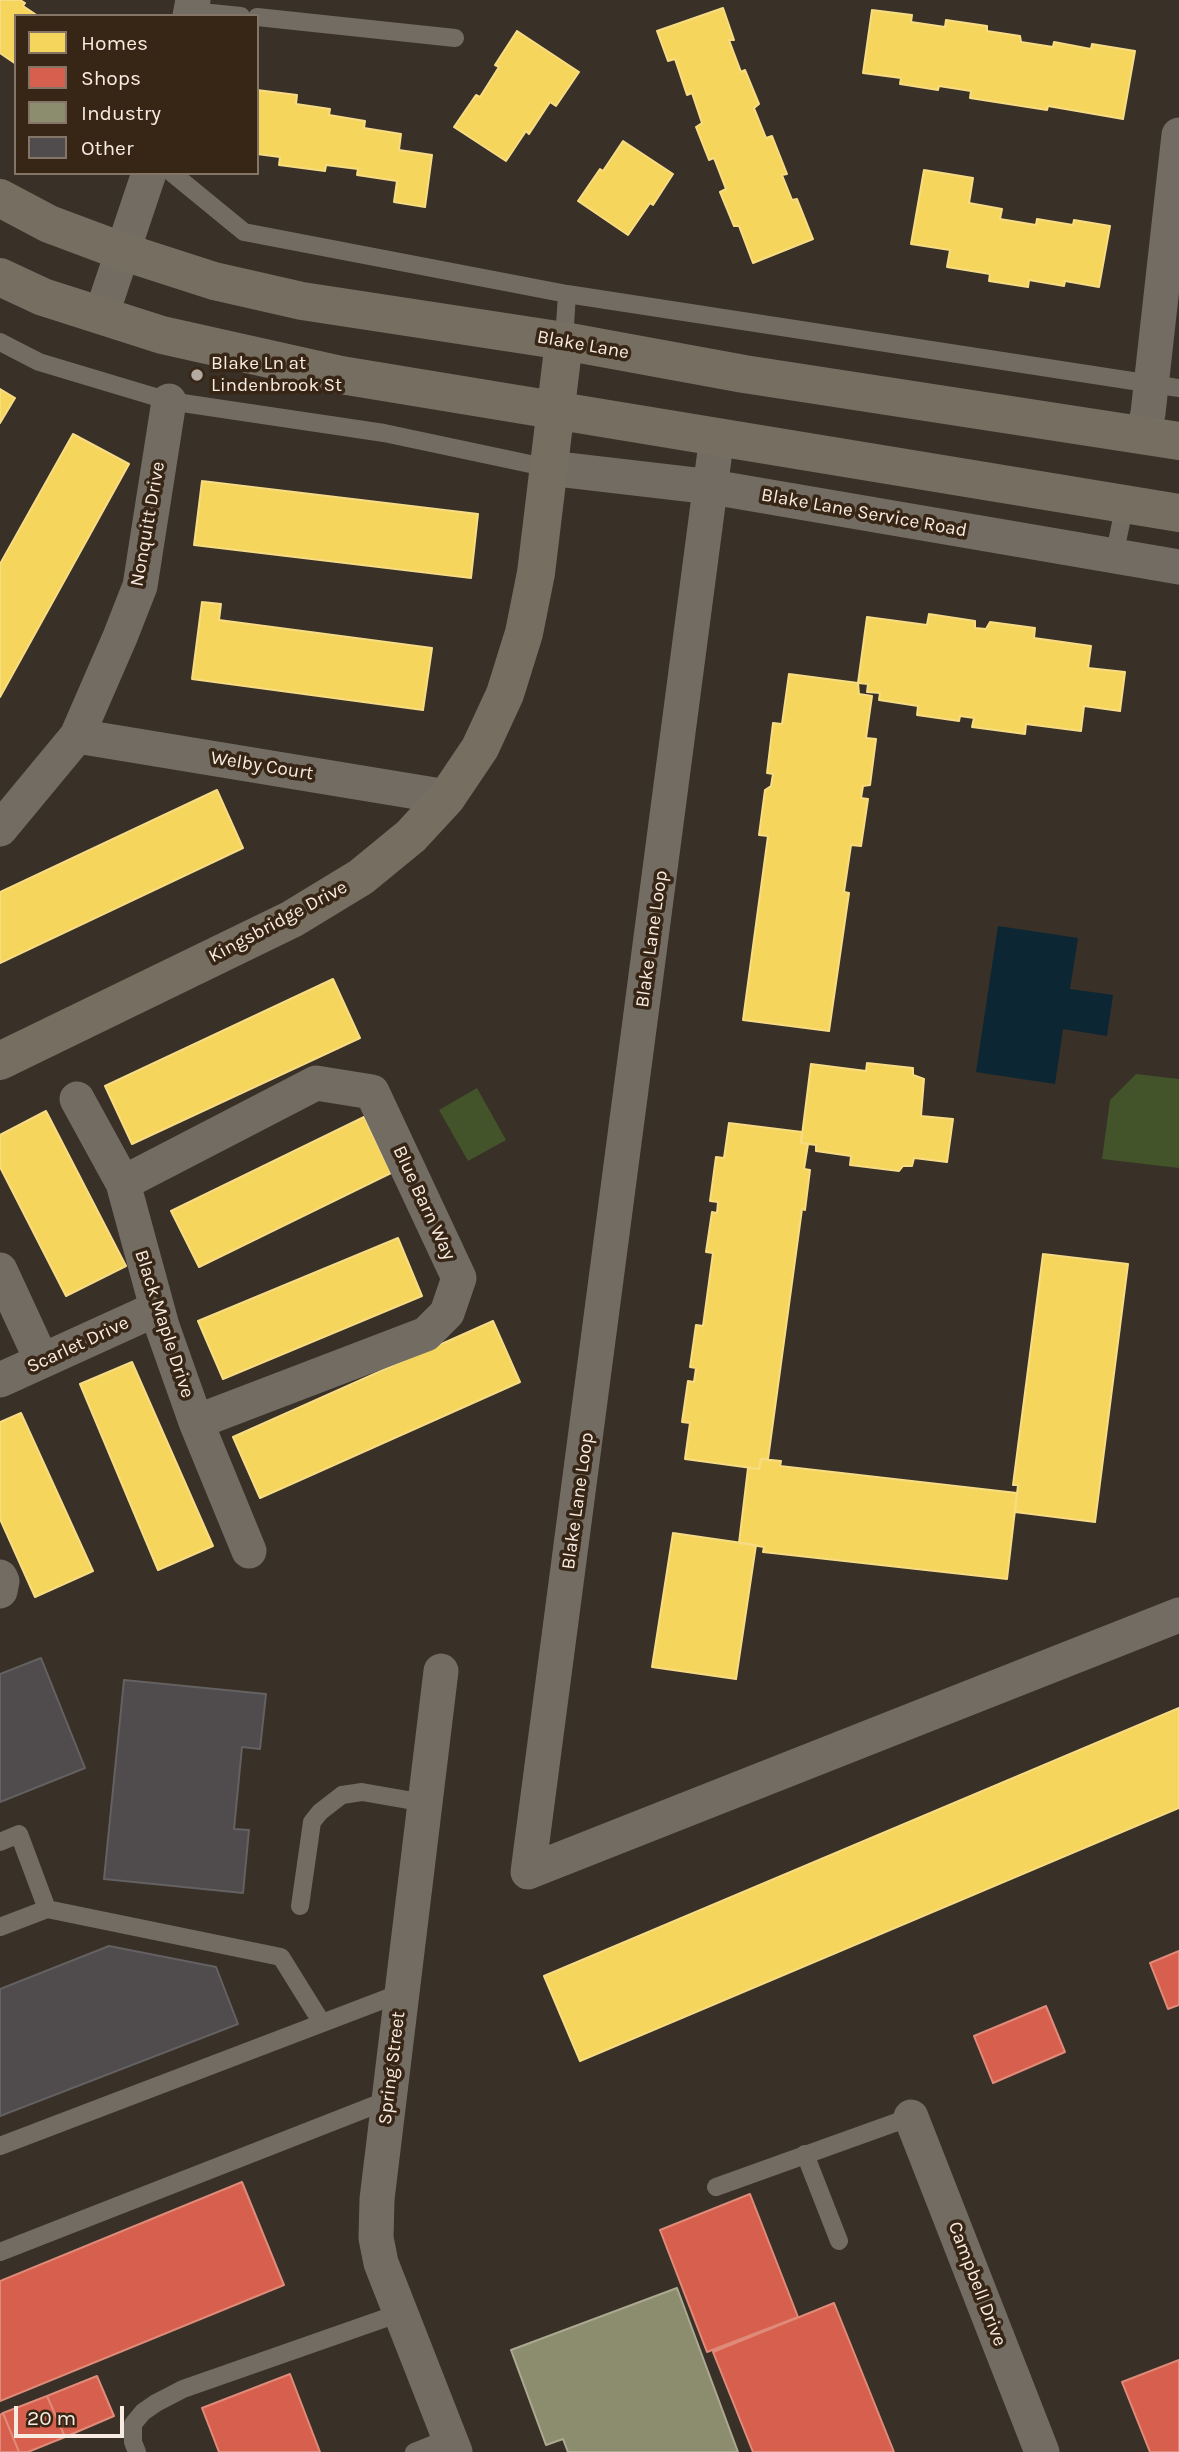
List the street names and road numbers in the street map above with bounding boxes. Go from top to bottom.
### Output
street label: Blake Lane [535,326,631,364]
street label: Nonquitt Drive [126,460,170,588]
street label: Blake Lane Service Road [759,484,969,542]
street label: Welby Court [209,747,315,785]
street label: Blake Lane Loop [631,869,673,1009]
street label: Kingsbridge Drive [205,876,351,968]
street label: Blue Barn Way [388,1142,460,1264]
street label: Black Maple Drive [129,1247,199,1401]
street label: Scarlet Drive [23,1311,133,1379]
street label: Blake Lane Loop [557,1431,599,1571]
street label: Spring Street [374,2010,410,2126]
street label: Campbell Drive [943,2219,1011,2349]

